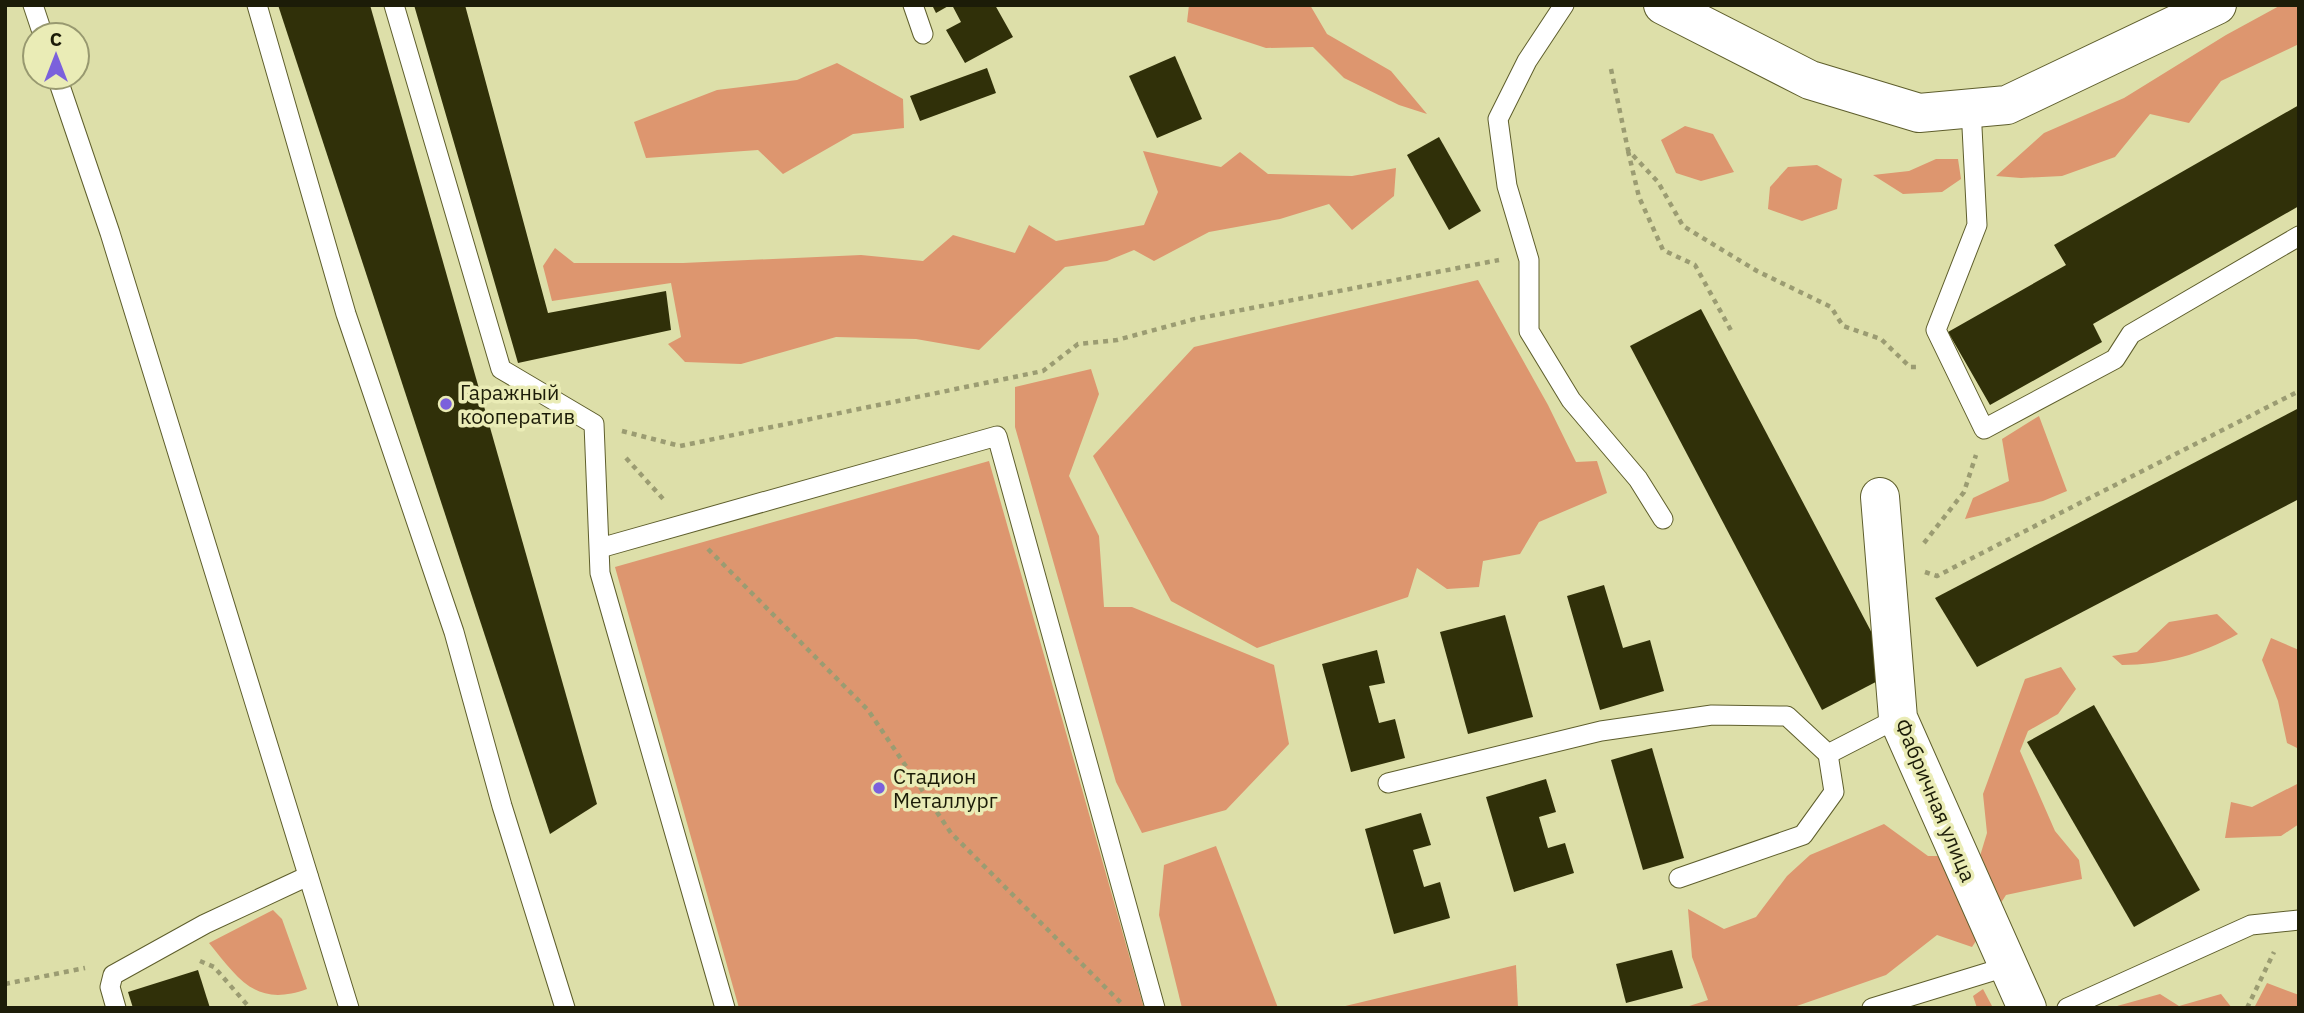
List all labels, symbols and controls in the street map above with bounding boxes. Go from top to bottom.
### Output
north arrow [21,21,91,91]
text: С [50,27,62,51]
place label: Гаражный кооператив [460,378,575,430]
marker: Гаражный кооператив [438,396,454,412]
street label: Фабричная улица [1889,714,1983,886]
place label: Стадион Металлург [893,762,998,814]
marker: Стадион Металлург [871,780,887,796]

